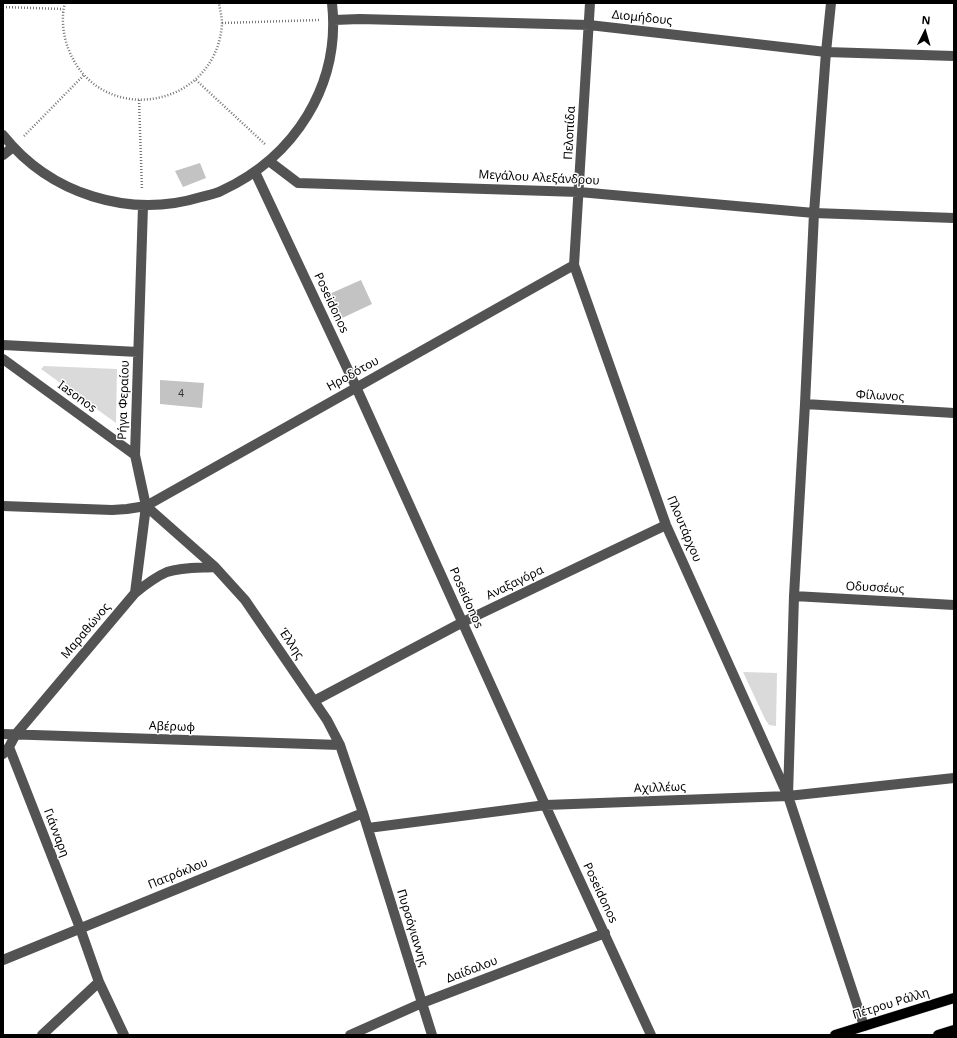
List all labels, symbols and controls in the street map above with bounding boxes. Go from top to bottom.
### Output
street label: Διομήδους [611,8,673,28]
north arrow [905,12,945,52]
text: N [921,12,931,27]
street label: Πελοπίδα [561,106,579,160]
street label: Μεγάλου Αλεξάνδρου [478,168,600,188]
street label: Poseidonos [311,270,351,336]
street label: Ηροδότου [324,354,382,394]
street label: Ρήγα Φεραίου [115,360,133,440]
street label: Iasonos [55,378,99,416]
house number: 4 [178,388,184,400]
street label: Φίλωνος [855,388,905,404]
street label: Πλουτάρχου [664,494,704,564]
street label: Αναξαγόρα [484,563,546,603]
street label: Poseidonos [446,565,486,631]
street label: Οδυσσέως [845,579,905,597]
street label: Μαραθώνος [58,600,114,662]
street label: Έλλης [275,626,307,662]
street label: Αβέρωφ [149,719,195,735]
street label: Αχιλλέως [634,780,686,796]
street label: Γιάνναρη [40,807,72,859]
street label: Πατρόκλου [146,855,210,893]
street label: Poseidonos [580,860,620,926]
street label: Πυρσόγιαννης [393,888,431,968]
street label: Δαίδαλου [444,954,500,986]
street label: Πέτρου Ράλλη [851,985,931,1023]

